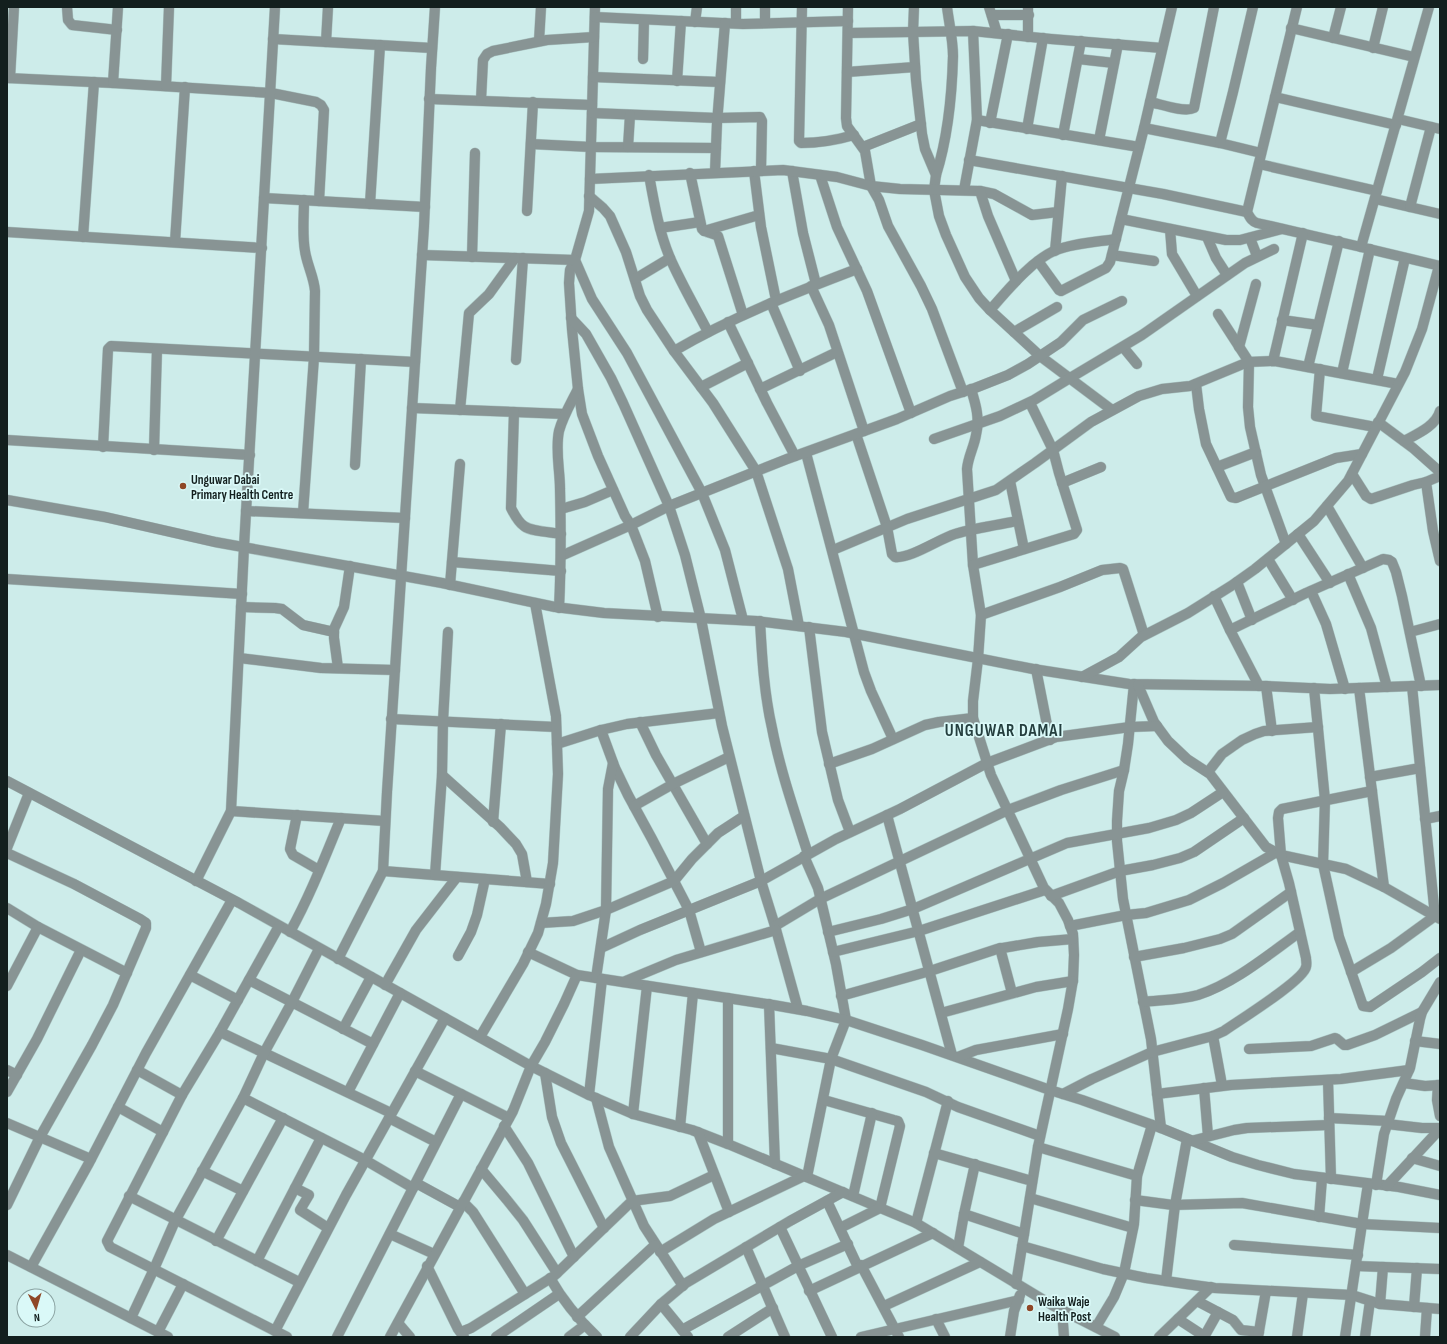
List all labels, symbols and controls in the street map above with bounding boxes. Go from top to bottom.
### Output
place label: Unguwar Dabai Primary Health Centre [191,472,294,503]
marker: Unguwar Dabai Primary Health Centre [178,481,188,491]
district label: UNGUWAR DAMAI [945,721,1063,741]
north arrow [16,1288,56,1328]
place label: Waika Waje Health Post [1038,1294,1092,1325]
marker: Waika Waje Health Post [1025,1303,1035,1313]
text: N [33,1311,40,1324]

